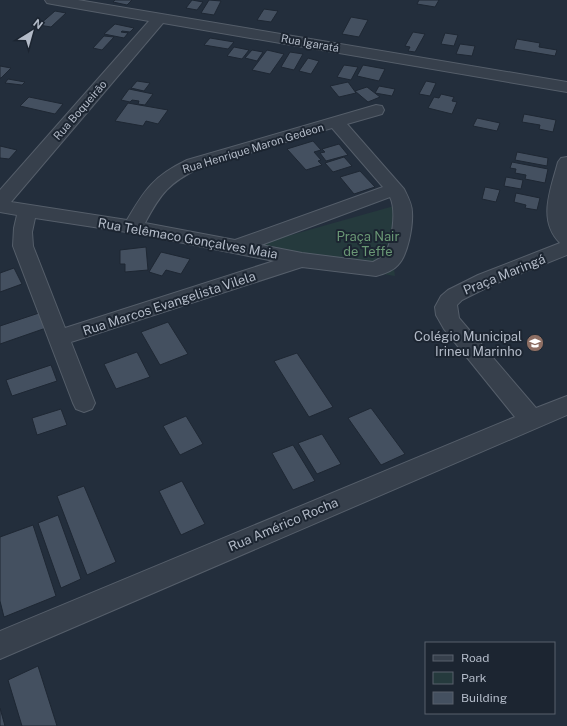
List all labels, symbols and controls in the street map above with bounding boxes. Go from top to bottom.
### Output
north arrow [12,12,52,52]
text: N [31,17,45,31]
street label: Rua Igaratá [280,32,340,54]
street label: Rua Boqueirão [51,78,109,142]
street label: Rua Henrique Maron Gedeon [181,121,325,175]
street label: Rua Telêmaco Gonçalves Maia [97,215,279,262]
park label: Praça Nair de Teffe [337,229,399,259]
street label: Praça Maringá [461,251,547,298]
street label: Rua Marcos Evangelista Vilela [81,268,258,339]
place label: Colégio Municipal Irineu Marinho [414,329,522,359]
school or university icon: Colégio Municipal Irineu Marinho [525,333,545,353]
street label: Rua Américo Rocha [226,495,340,554]
legend [425,642,555,714]
text: Road [461,651,489,665]
text: Park [461,671,487,685]
text: Building [461,691,507,705]

